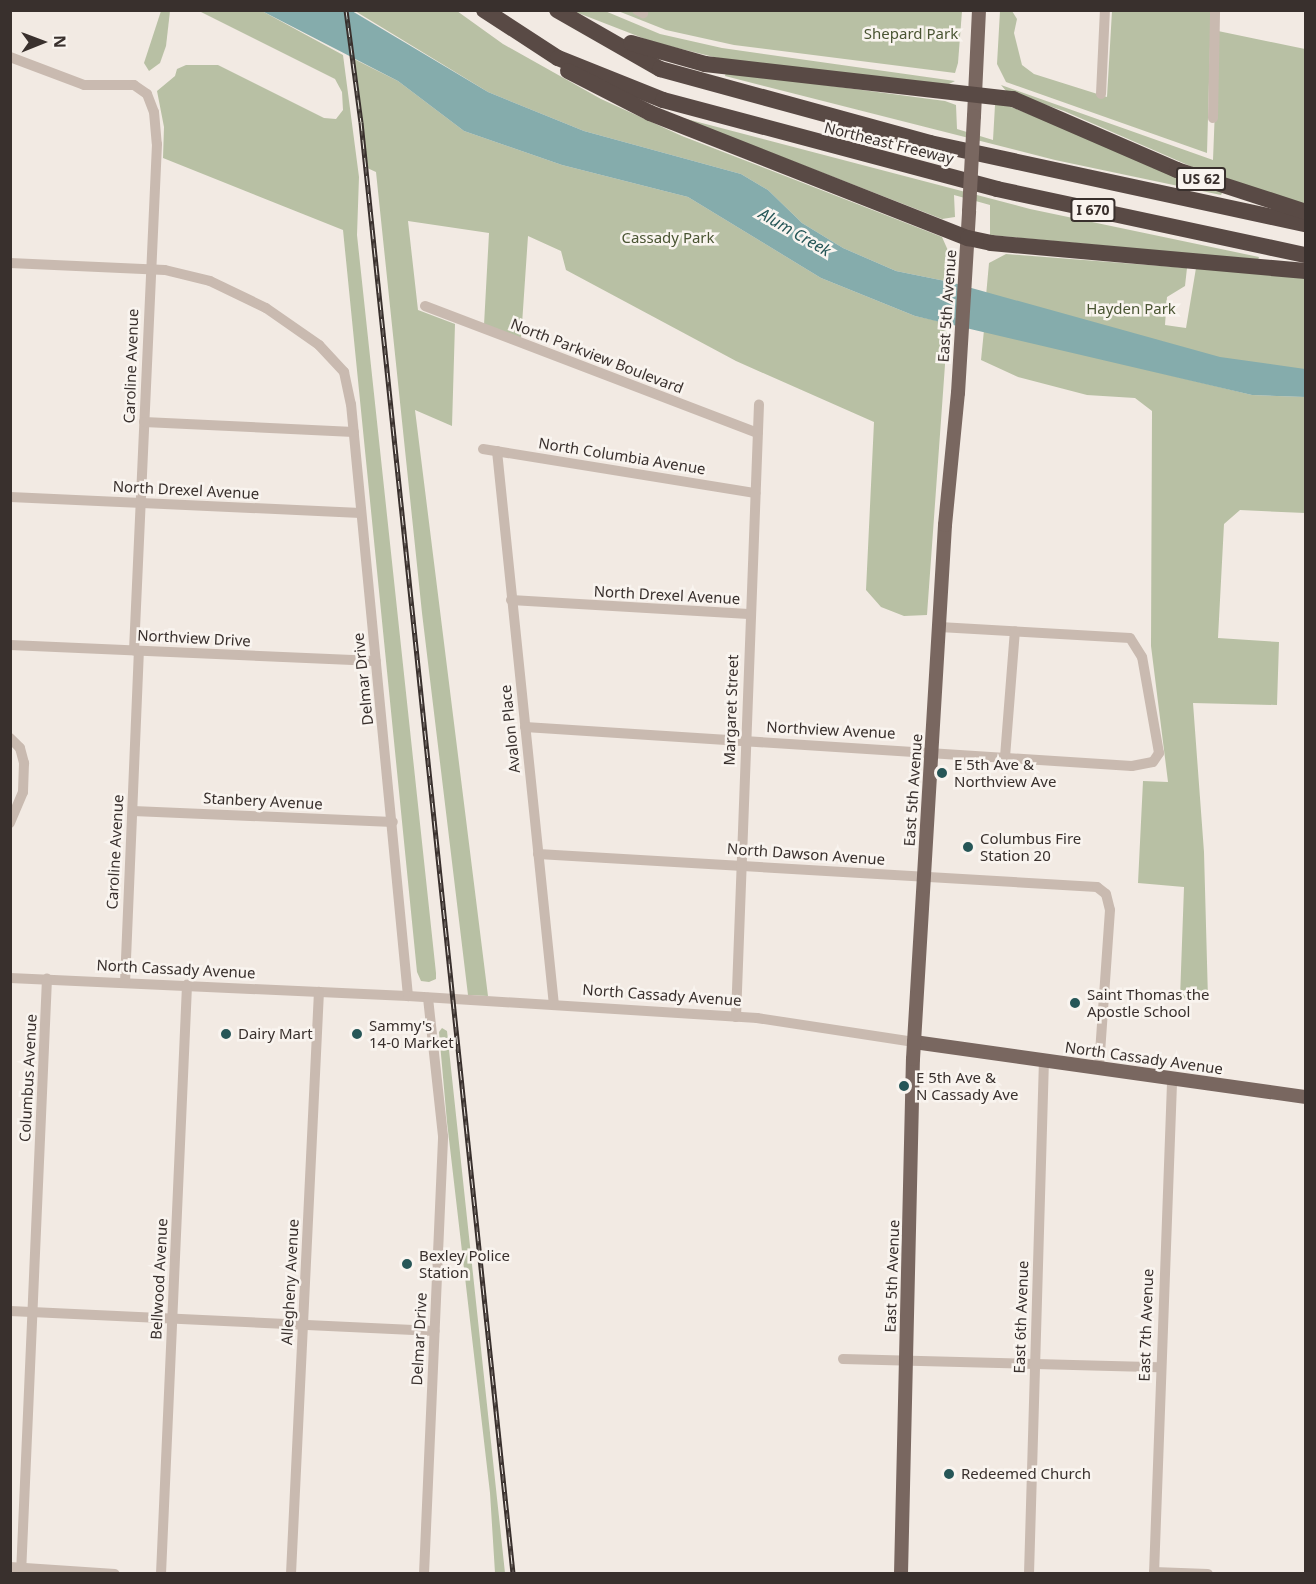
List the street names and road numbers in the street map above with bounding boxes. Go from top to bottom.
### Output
street label: Northeast Freeway [822,118,956,168]
road number: US 62 [1176,168,1226,190]
road number: I 670 [1069,199,1117,221]
street label: East 5th Avenue [934,249,960,363]
street label: Caroline Avenue [120,308,142,424]
street label: North Parkview Boulevard [508,315,686,397]
street label: North Columbia Avenue [537,434,707,478]
street label: North Drexel Avenue [112,477,260,503]
street label: North Drexel Avenue [593,582,741,608]
street label: Northview Drive [137,626,251,650]
street label: Delmar Drive [349,632,377,726]
street label: Margaret Street [720,654,742,766]
street label: Avalon Place [496,684,524,774]
street label: Northview Avenue [766,718,896,742]
street label: East 5th Avenue [900,733,926,847]
street label: Stanbery Avenue [203,789,323,813]
street label: Caroline Avenue [103,794,127,910]
street label: North Dawson Avenue [726,839,886,869]
street label: North Cassady Avenue [96,956,256,982]
street label: North Cassady Avenue [582,980,742,1010]
street label: Columbus Avenue [16,1014,40,1142]
street label: North Cassady Avenue [1064,1038,1224,1078]
street label: Bellwood Avenue [147,1218,171,1340]
street label: Allegheny Avenue [278,1219,302,1345]
street label: East 5th Avenue [881,1219,903,1333]
street label: East 6th Avenue [1010,1260,1032,1374]
street label: East 7th Avenue [1135,1268,1157,1382]
street label: Delmar Drive [408,1292,430,1386]

